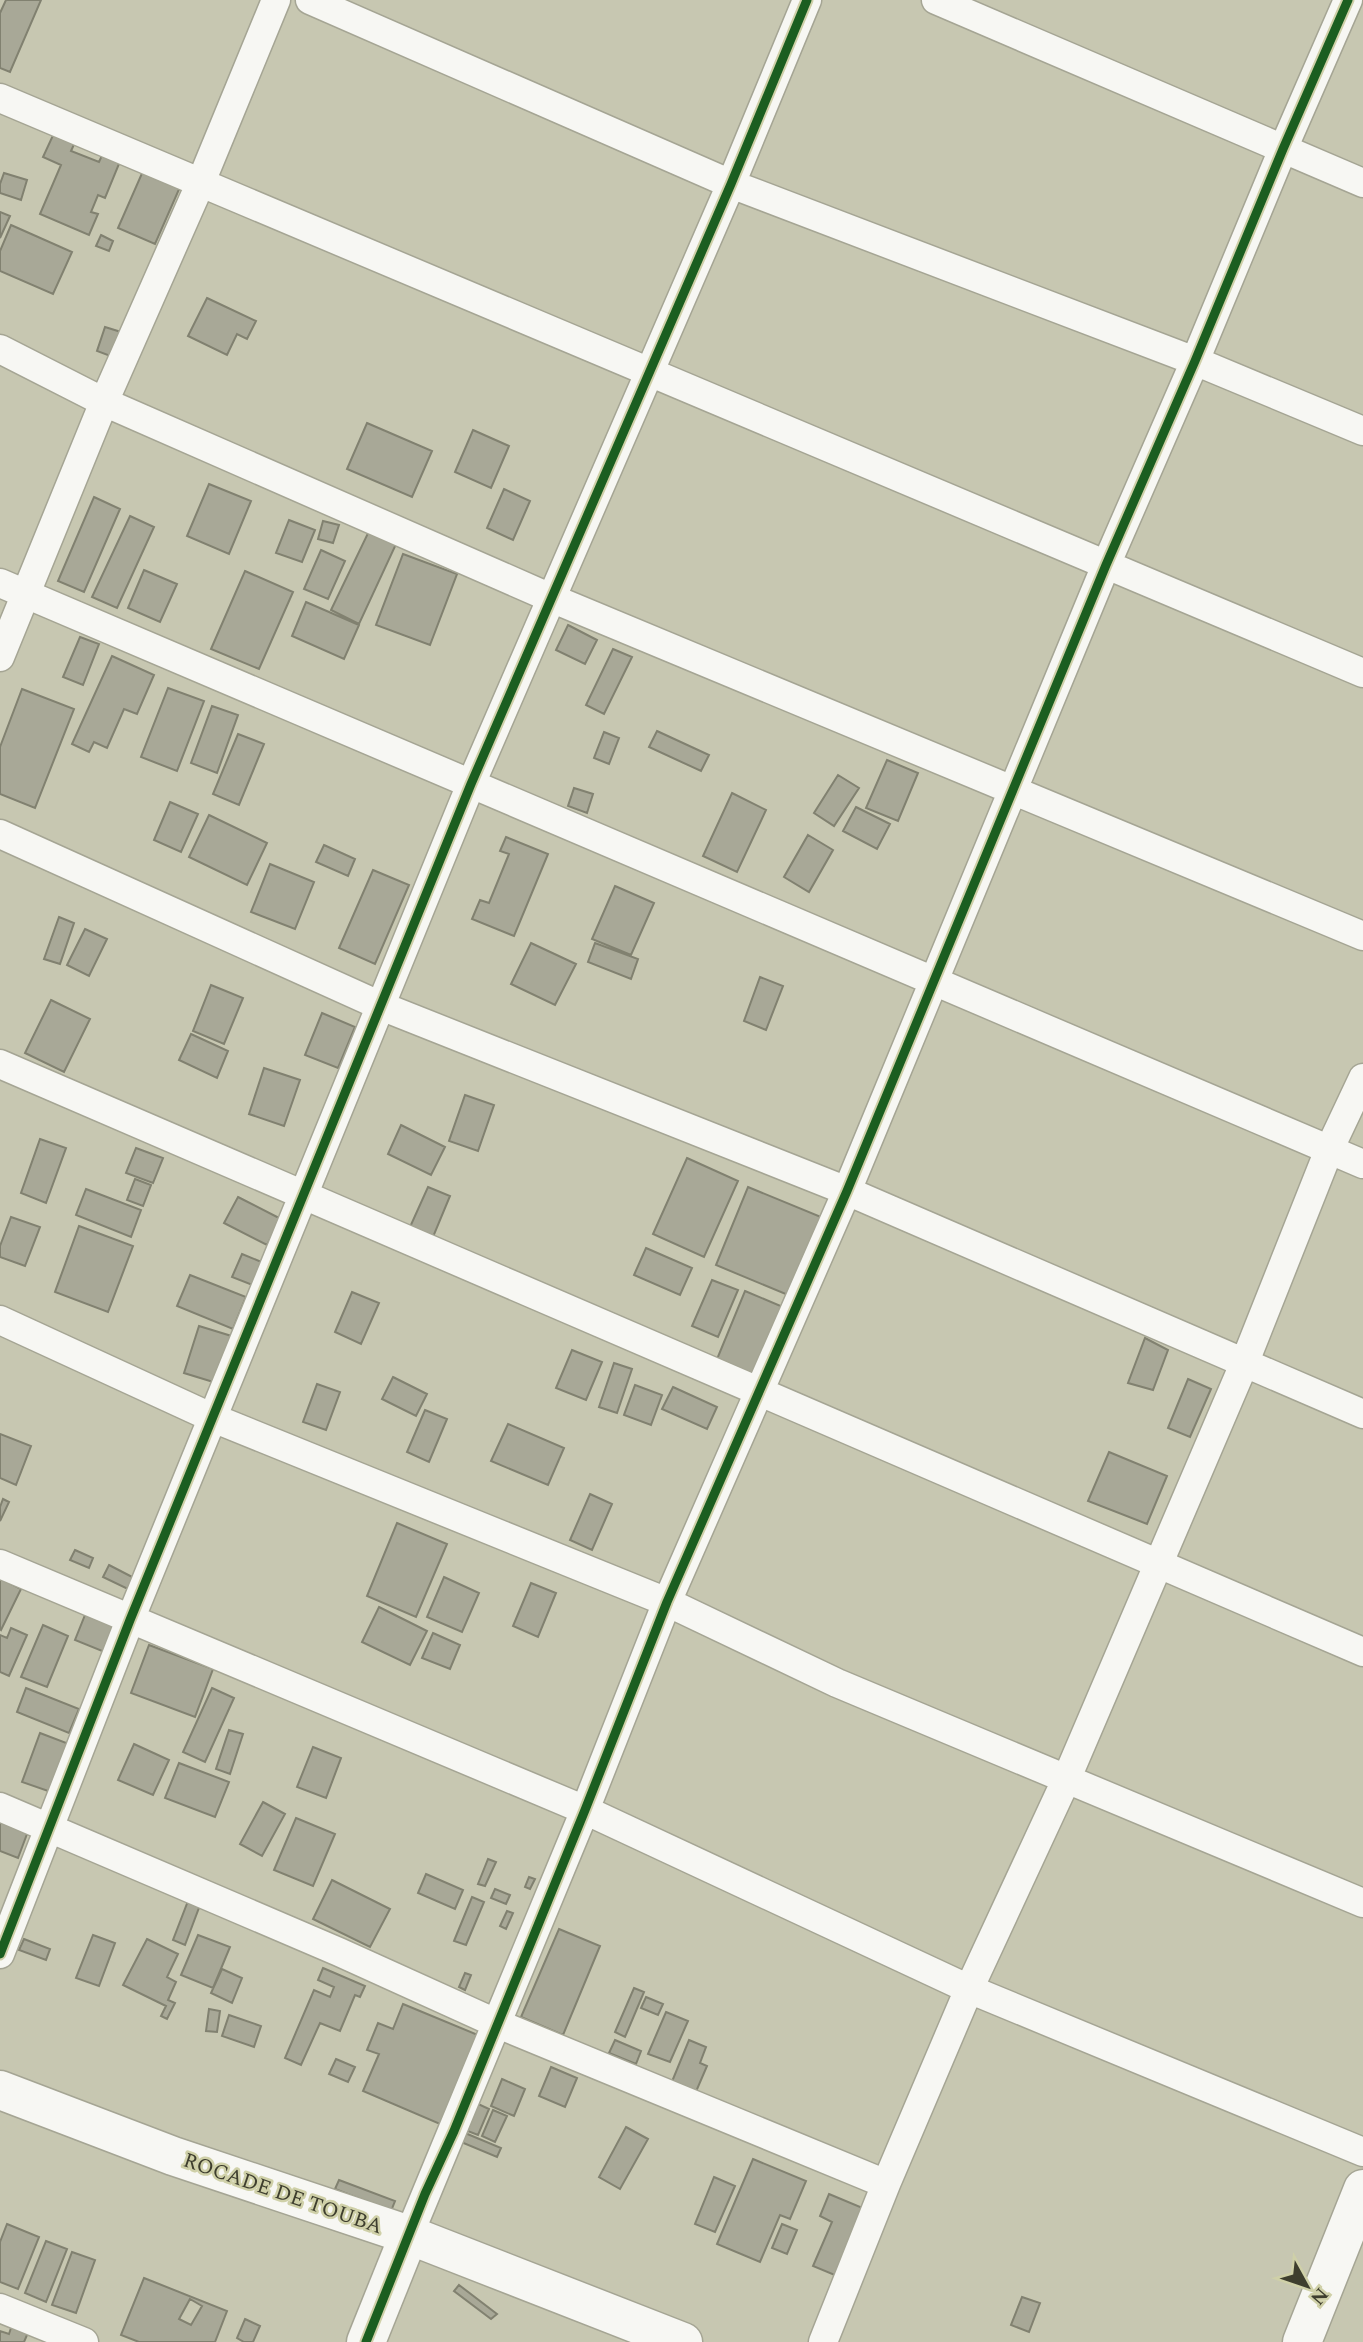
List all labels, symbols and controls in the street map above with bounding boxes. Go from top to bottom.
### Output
street label: ROCADE DE TOUBA [179,2145,387,2243]
north arrow [1272,2251,1342,2321]
text: N [1303,2281,1335,2311]

